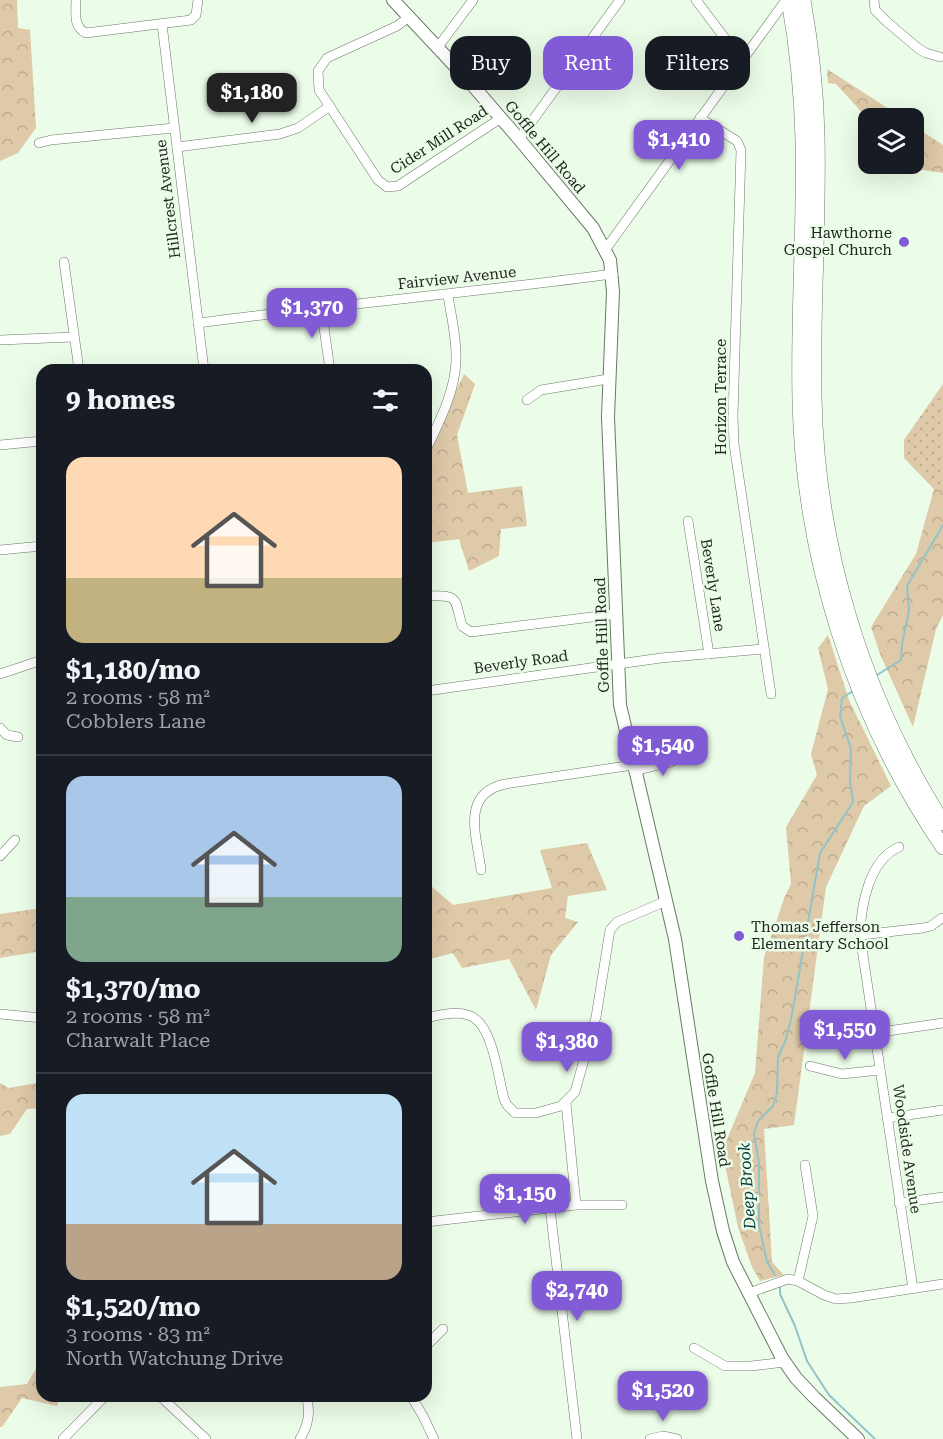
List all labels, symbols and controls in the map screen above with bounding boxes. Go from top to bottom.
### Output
chip: Buy [450,36,531,90]
chip: Rent [543,36,633,90]
chip: Filters [645,36,750,90]
pin: $1,180 [203,73,301,124]
text: $1,180 [221,80,283,104]
street label: Goffle Hill Road [501,97,589,197]
street label: Cider Mill Road [387,102,491,178]
map controls [858,108,924,174]
button: layers [858,108,924,174]
pin: $1,410 [630,120,728,171]
text: $1,410 [648,127,710,151]
street label: Hillcrest Avenue [152,139,184,259]
place label: Hawthorne Gospel Church [784,224,892,259]
marker: Hawthorne Gospel Church [897,235,911,249]
street label: Fairview Avenue [397,263,517,293]
pin: $1,370 [263,288,361,339]
text: $1,370 [281,295,343,319]
street label: Horizon Terrace [712,339,730,455]
icon: filters [369,384,402,417]
text: 9 homes [66,385,175,415]
icon: home [180,496,288,604]
street label: Beverly Lane [697,537,729,633]
street label: Goffle Hill Road [591,577,613,693]
street label: Beverly Road [473,646,570,678]
text: $1,180/mo [66,655,201,685]
text: 2 rooms · 58 m² [66,685,210,709]
text: Cobblers Lane [66,709,206,733]
pin: $1,540 [614,726,712,777]
text: $1,540 [632,733,694,757]
icon: home [180,815,288,923]
place label: Thomas Jefferson Elementary School [751,918,889,953]
marker: Thomas Jefferson Elementary School [732,929,746,943]
text: $1,370/mo [66,974,201,1004]
text: 2 rooms · 58 m² [66,1004,210,1028]
pin: $1,550 [796,1010,894,1061]
text: $1,550 [814,1017,876,1041]
pin: $1,380 [518,1022,616,1073]
text: Charwalt Place [66,1028,210,1052]
text: $1,380 [536,1029,598,1053]
street label: Goffle Hill Road [698,1052,734,1169]
street label: Woodside Avenue [889,1083,925,1215]
icon: home [180,1133,288,1241]
water label: Deep Brook [734,1142,760,1231]
pin: $1,150 [476,1174,574,1225]
text: $1,150 [494,1181,556,1205]
pin: $2,740 [528,1271,626,1322]
text: $2,740 [546,1278,608,1302]
text: $1,520/mo [66,1292,201,1322]
text: 3 rooms · 83 m² [66,1322,210,1346]
text: North Watchung Drive [66,1346,283,1370]
pin: $1,520 [614,1371,712,1422]
text: $1,520 [632,1378,694,1402]

